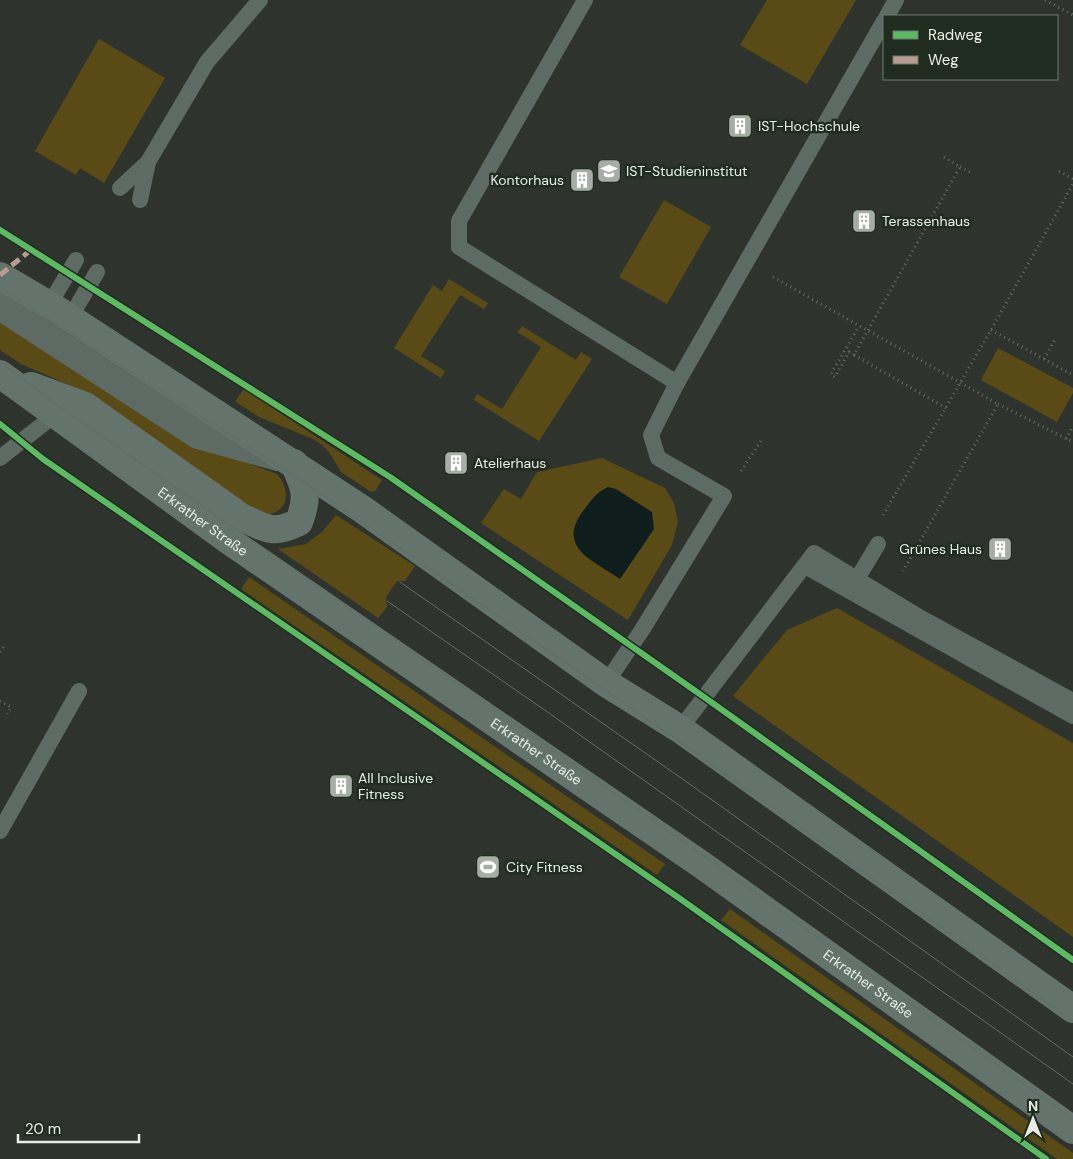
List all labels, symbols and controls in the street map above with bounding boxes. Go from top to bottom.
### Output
legend [883,15,1058,80]
text: Radweg [928,25,982,45]
text: Weg [928,50,959,70]
building icon: IST-Hochschule [727,113,753,139]
place label: IST-Hochschule [758,117,860,135]
school or university icon: IST-Studieninstitut [596,158,622,184]
place label: IST-Studieninstitut [626,162,748,180]
building icon: Kontorhaus [569,167,595,193]
place label: Kontorhaus [490,171,564,189]
building icon: Terassenhaus [851,208,877,234]
place label: Terassenhaus [882,212,970,230]
building icon: Atelierhaus [443,450,469,476]
place label: Atelierhaus [474,454,546,472]
street label: Erkrather Straße [155,483,252,560]
building icon: Grünes Haus [987,536,1013,562]
place label: Grünes Haus [899,540,982,558]
street label: Erkrather Straße [487,714,586,789]
place label: All Inclusive Fitness [358,769,433,803]
building icon: All Inclusive Fitness [328,773,354,799]
sports icon: City Fitness [475,854,501,880]
place label: City Fitness [506,858,583,876]
street label: Erkrather Straße [820,945,917,1022]
north arrow [1008,1094,1058,1144]
text: N [1028,1097,1038,1115]
scale bar [18,1112,139,1144]
text: 20 m [25,1119,61,1139]

